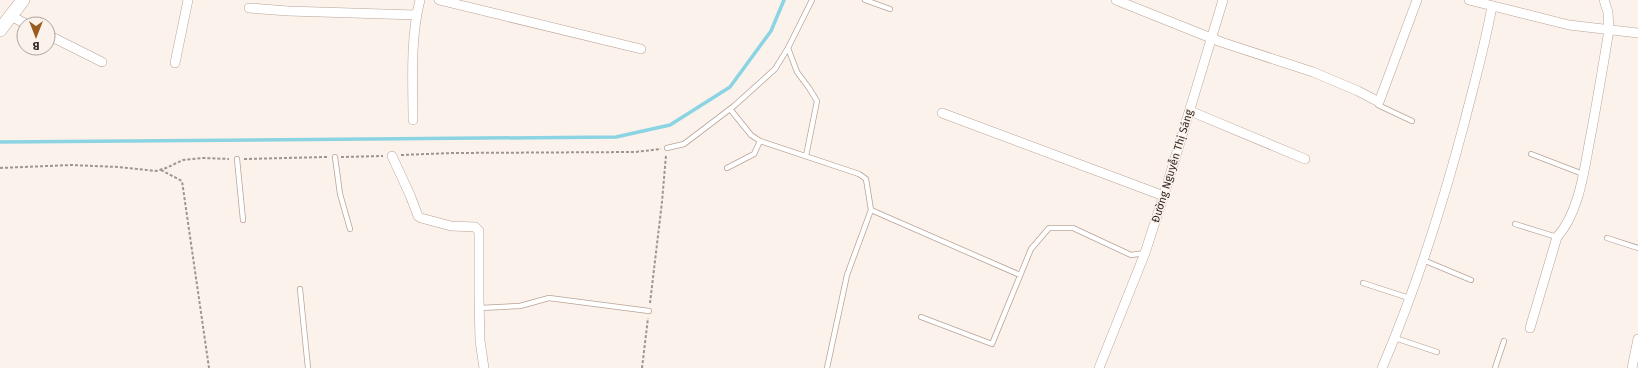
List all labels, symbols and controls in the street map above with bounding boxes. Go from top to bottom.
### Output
north arrow [16,16,56,56]
text: B [32,39,39,52]
street label: Đường Nguyễn Thị Sáng [1149,108,1196,224]

